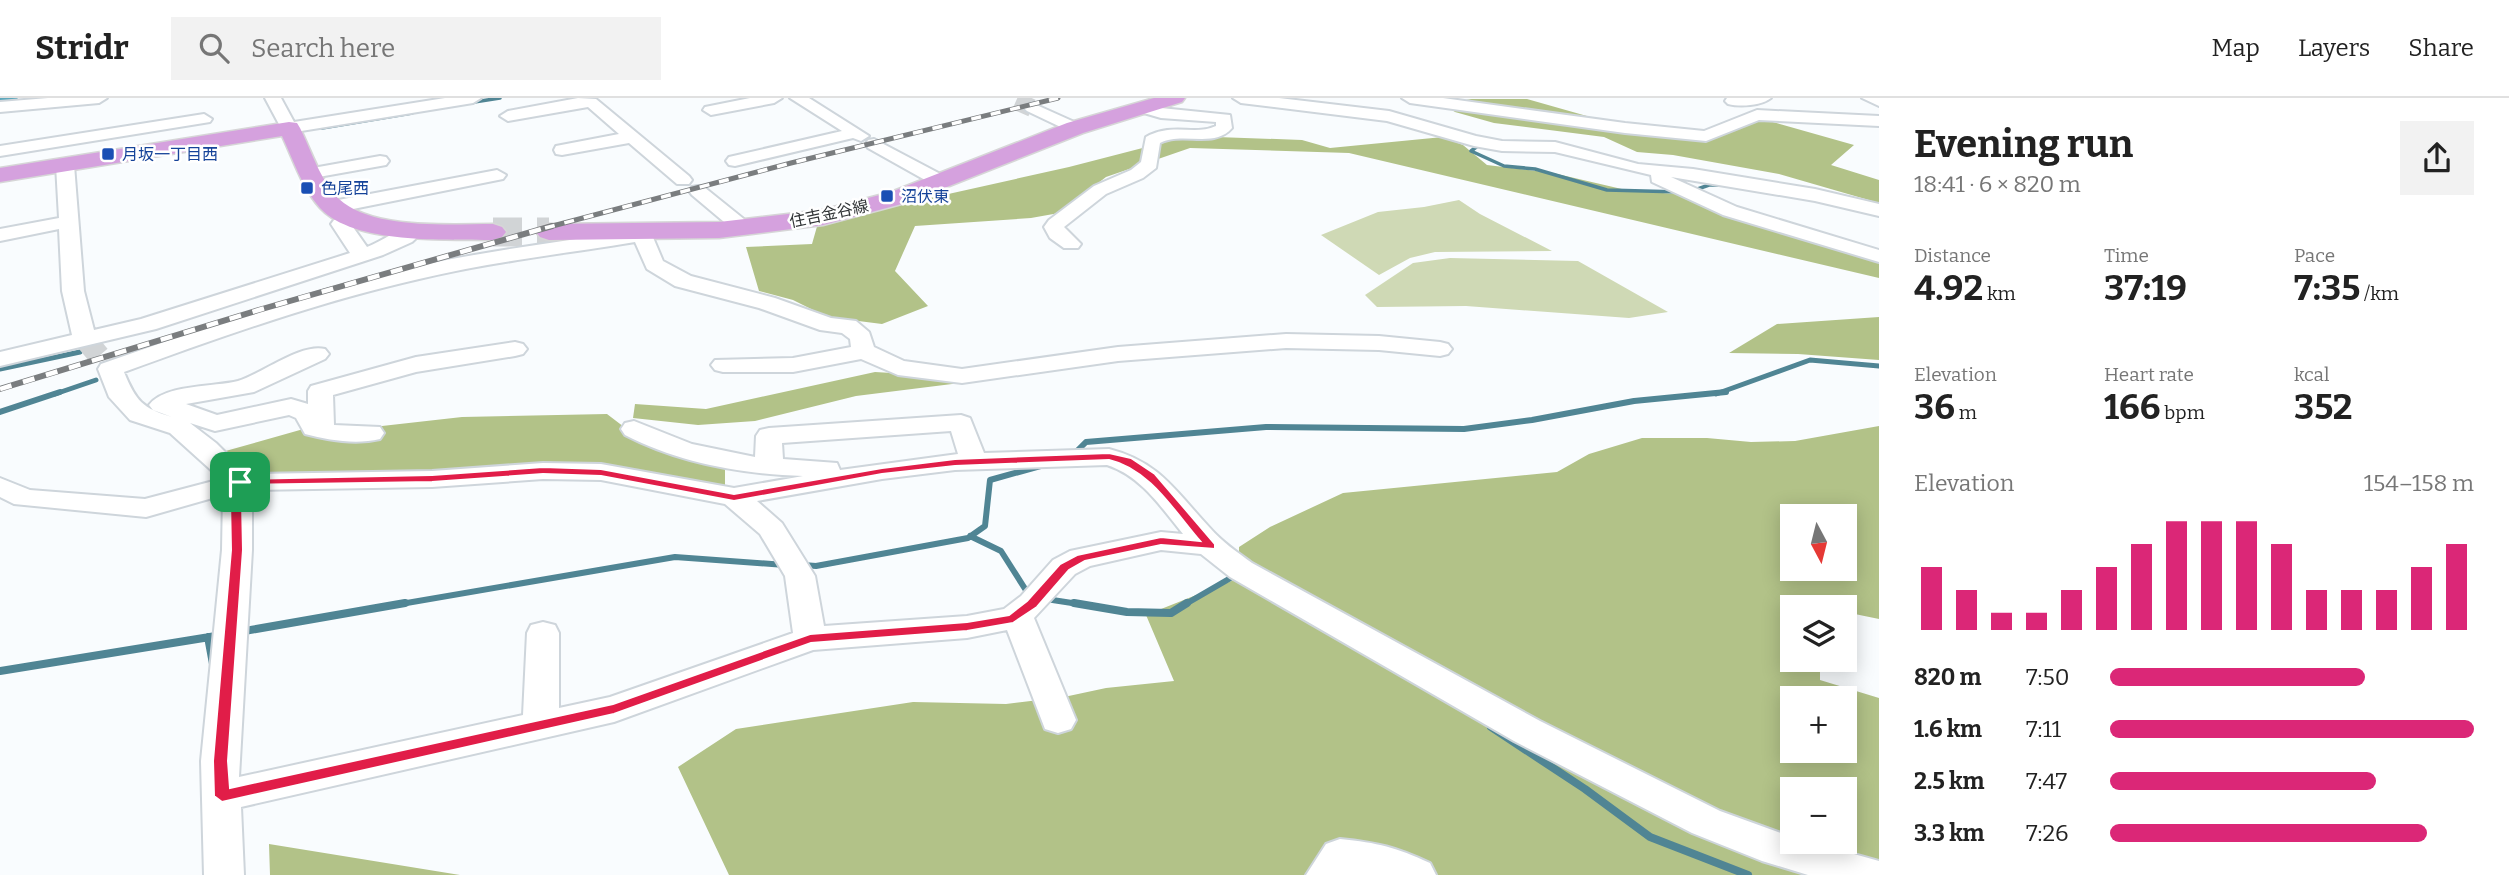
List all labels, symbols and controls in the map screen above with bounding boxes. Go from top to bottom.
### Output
search box [171,17,661,80]
text: Stridr [35,28,129,68]
icon: search [195,29,233,67]
text: Search here [251,33,395,64]
text: Map [2212,34,2260,62]
text: Layers [2298,34,2370,62]
text: Share [2408,34,2474,62]
text: Evening run [1914,121,2133,167]
button: share [2400,121,2474,195]
place label: 月坂一丁目西 [122,145,218,164]
marker: 月坂一丁目西 [100,146,116,162]
text: 18:41 · 6 × 820 m [1914,170,2081,198]
place label: 色尾西 [321,179,369,198]
marker: 色尾西 [299,180,315,196]
place label: 沼伏東 [901,187,949,206]
marker: 沼伏東 [879,188,895,204]
street label: 住吉金谷線 [788,196,870,231]
text: Distance [1914,244,1991,267]
text: Time [2104,244,2149,267]
text: Pace [2294,244,2335,267]
text: 4.92 [1914,267,1983,309]
text: 37:19 [2104,267,2187,309]
text: 7:35 [2294,267,2360,309]
text: km [1983,282,2016,305]
text: /km [2360,282,2399,305]
text: Elevation [1914,363,1997,386]
text: Heart rate [2104,363,2194,386]
text: kcal [2294,363,2329,386]
text: 36 [1914,386,1955,428]
text: 166 [2104,386,2161,428]
text: 352 [2294,386,2353,428]
text: m [1955,401,1977,424]
text: bpm [2161,401,2205,424]
pin [210,452,270,512]
icon: arrive [221,463,259,501]
text: Elevation [1914,469,2014,497]
text: 154–158 m [2364,469,2474,497]
north arrow [1780,504,1857,581]
map controls [1780,504,1857,854]
button: layers [1780,595,1857,672]
text: 820 m [1914,663,1981,691]
text: 7:50 [2026,663,2069,691]
button: + [1780,686,1857,763]
text: 1.6 km [1914,715,1982,743]
text: 7:11 [2026,715,2061,743]
text: 2.5 km [1914,767,1984,795]
text: 7:47 [2026,767,2067,795]
button: − [1780,777,1857,854]
text: 3.3 km [1914,819,1984,847]
text: 7:26 [2026,819,2068,847]

